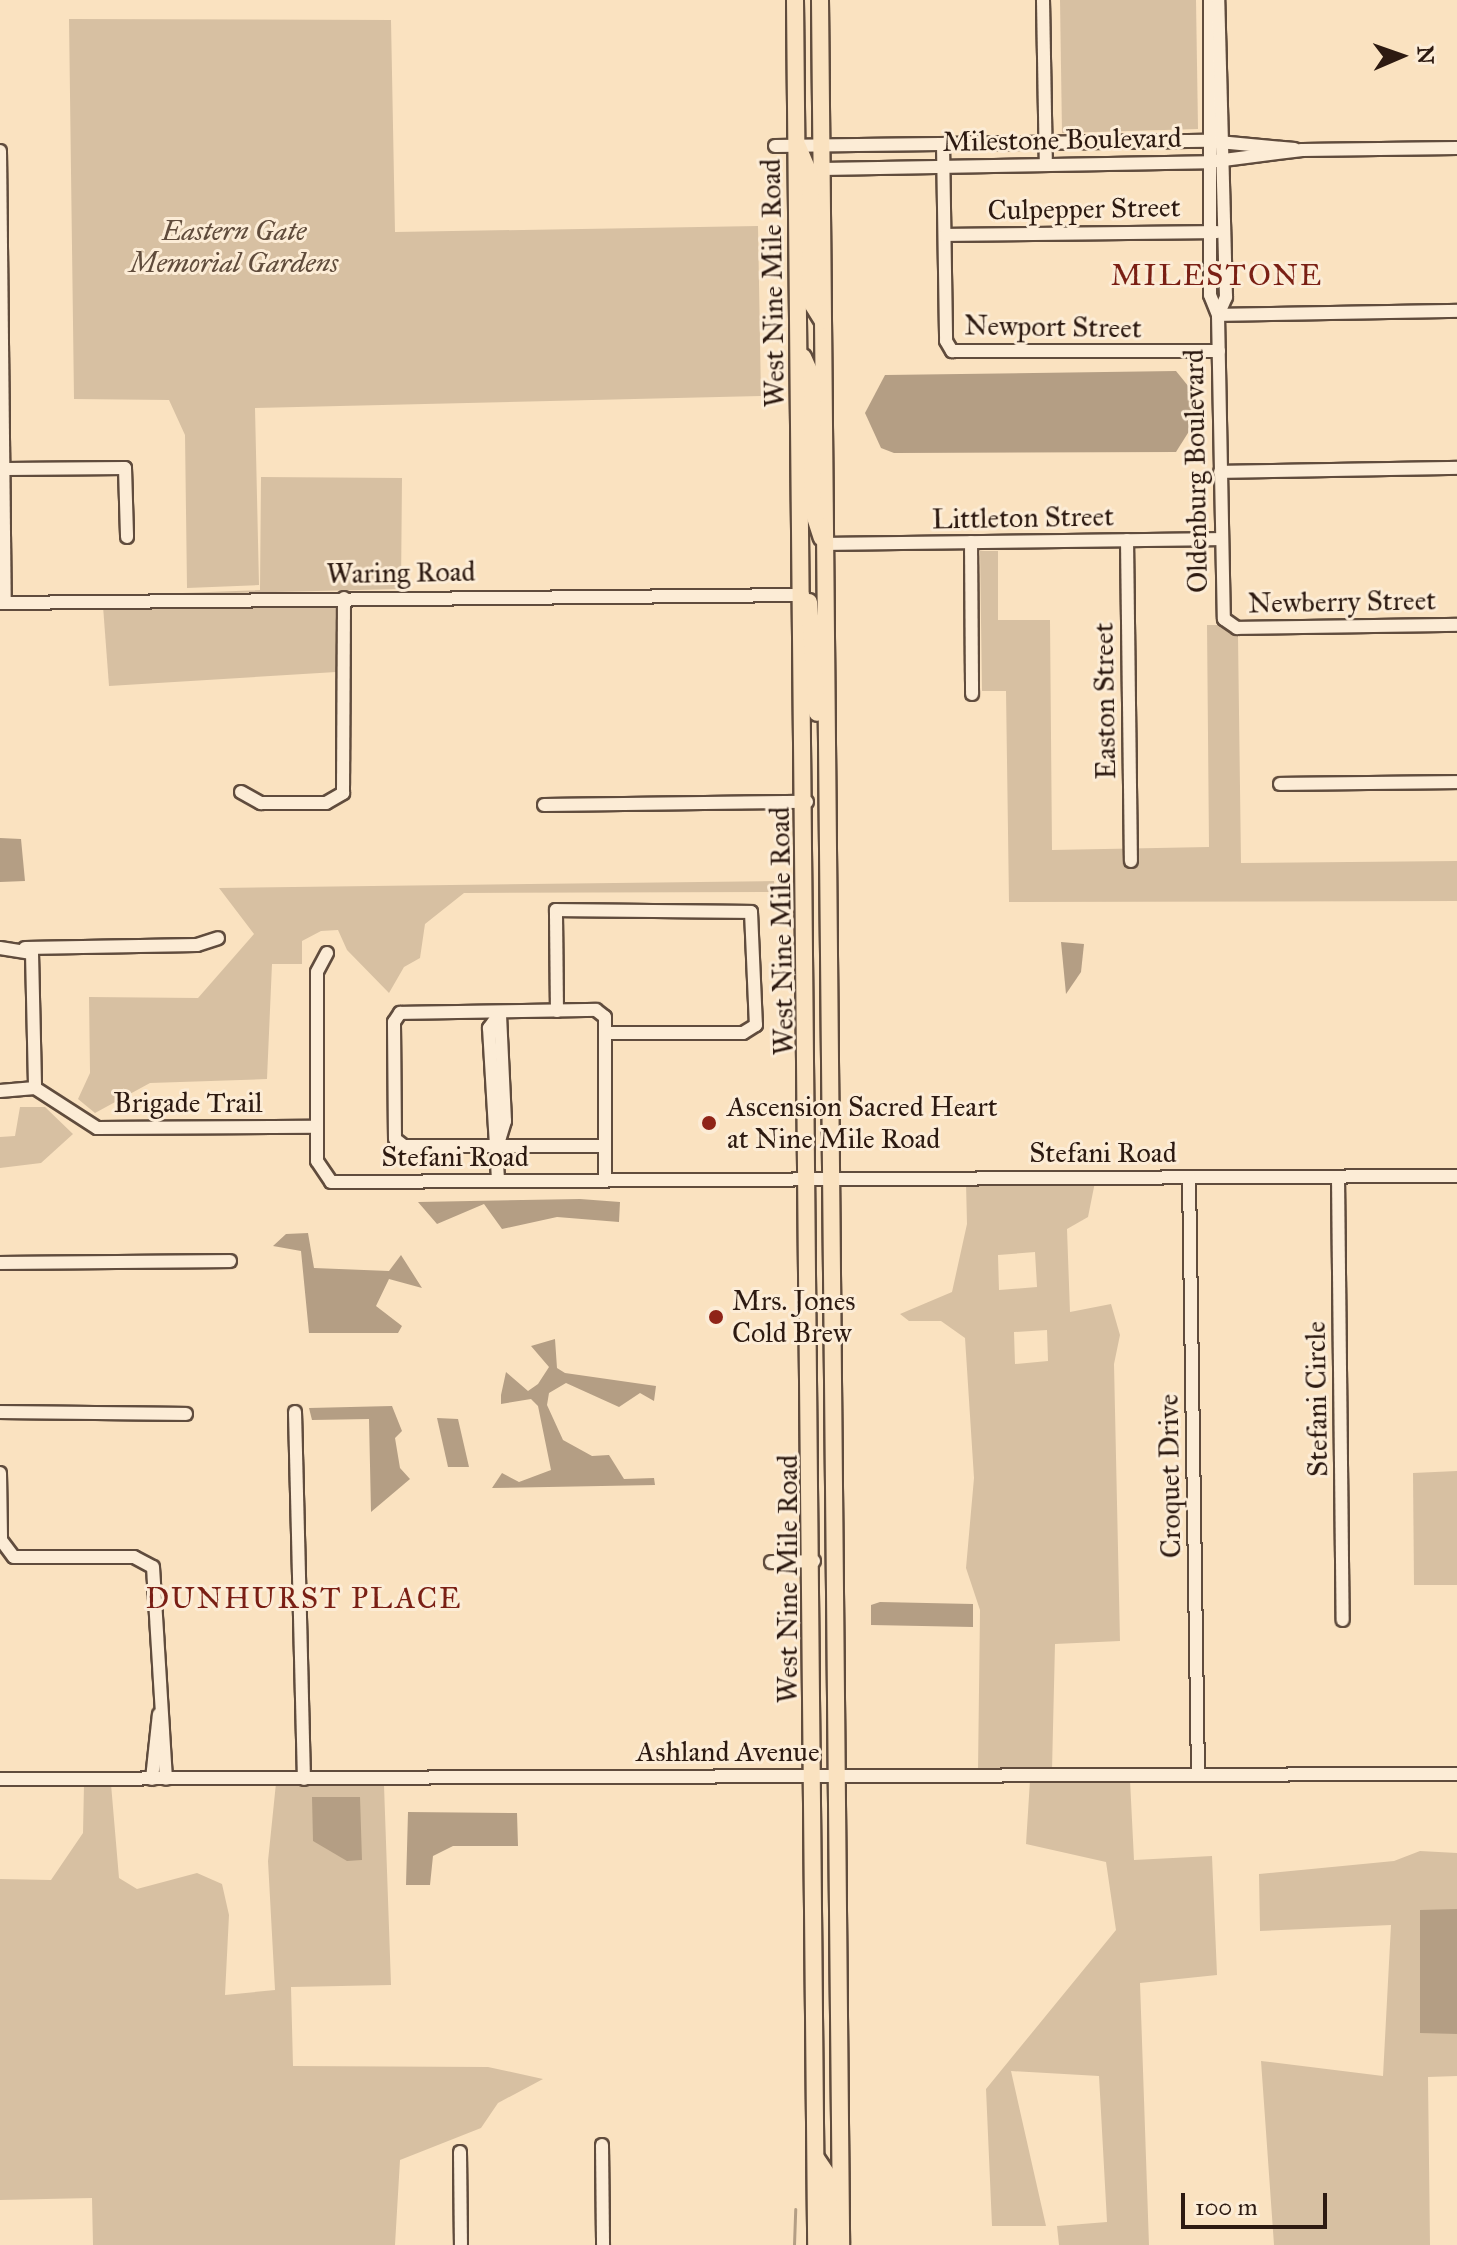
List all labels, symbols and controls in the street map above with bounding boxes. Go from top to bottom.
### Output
north arrow [1361,16,1441,96]
text: N [1412,45,1439,65]
street label: Milestone Boulevard [942,121,1182,159]
street label: West Nine Mile Road [754,158,792,408]
street label: Culpepper Street [987,191,1181,227]
park label: Eastern Gate Memorial Gardens [130,214,338,280]
district label: MILESTONE [1111,257,1323,293]
street label: Newport Street [964,309,1142,345]
street label: Oldenburg Boulevard [1177,349,1215,593]
street label: Littleton Street [932,500,1114,536]
street label: Waring Road [326,555,476,591]
street label: Newberry Street [1248,584,1436,620]
street label: Easton Street [1087,622,1123,780]
street label: West Nine Mile Road [763,806,801,1056]
street label: Brigade Trail [113,1086,263,1120]
place label: Ascension Sacred Heart at Nine Mile Road [727,1090,998,1156]
marker: Ascension Sacred Heart at Nine Mile Road [698,1112,720,1134]
street label: Stefani Road [1029,1136,1177,1170]
street label: Stefani Road [381,1140,529,1174]
place label: Mrs. Jones Cold Brew [732,1284,856,1350]
marker: Mrs. Jones Cold Brew [707,1308,725,1326]
street label: Stefani Circle [1299,1321,1335,1477]
street label: Croquet Drive [1152,1394,1188,1558]
street label: West Nine Mile Road [771,1455,805,1703]
district label: DUNHURST PLACE [145,1580,463,1616]
street label: Ashland Avenue [636,1735,820,1769]
scale bar [1185,2177,1331,2227]
text: 100 m [1195,2192,1258,2222]

